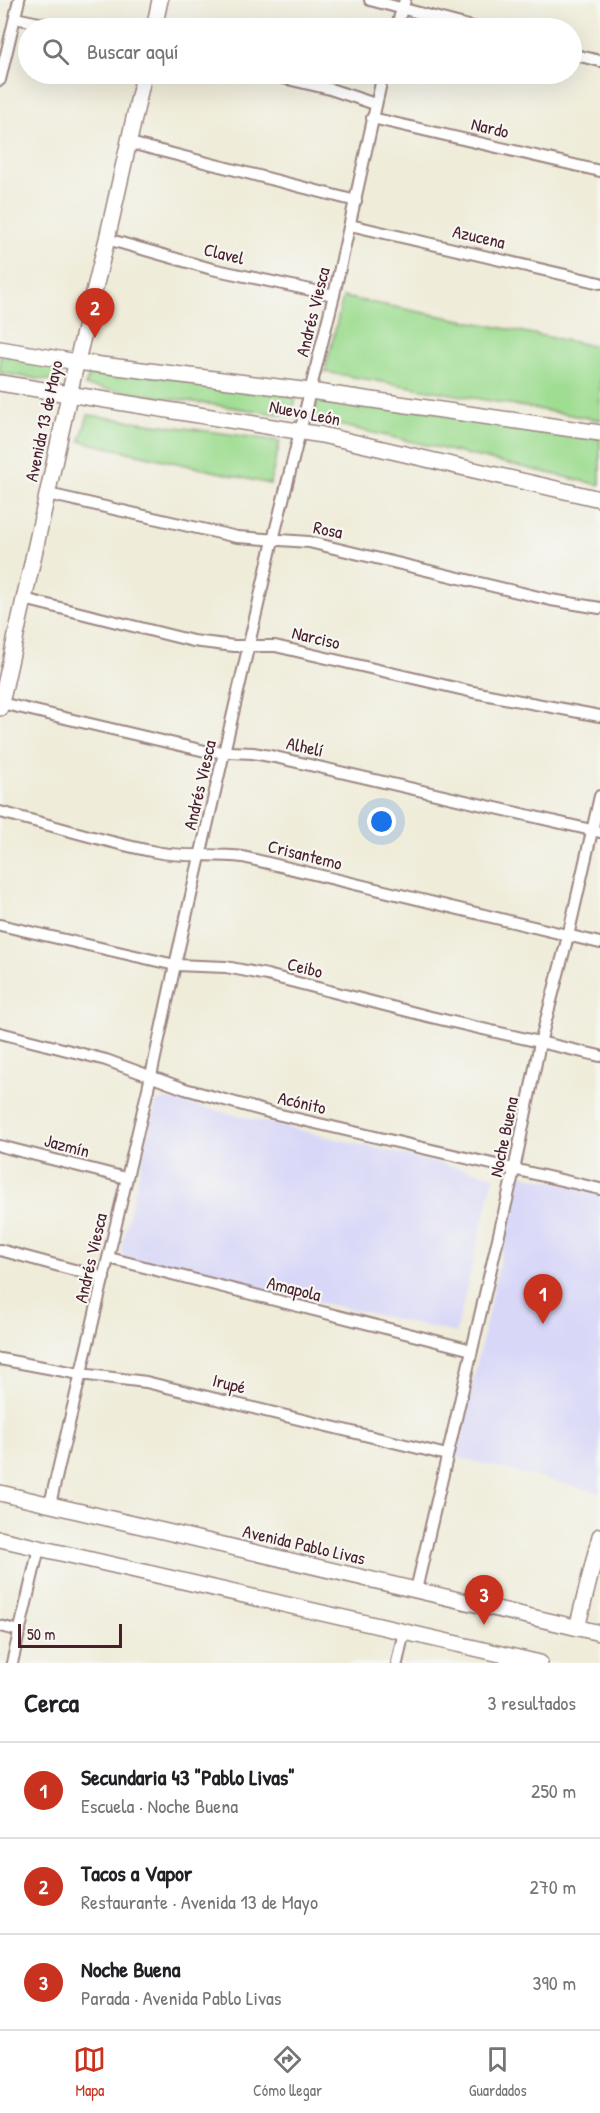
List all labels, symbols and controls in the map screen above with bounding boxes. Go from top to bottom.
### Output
search box [18,18,582,84]
icon: search [39,35,72,68]
text: Buscar aquí [87,36,179,66]
street label: Nardo [469,111,511,144]
street label: Azucena [450,218,508,255]
street label: Clavel [201,236,247,271]
street label: Andrés Viesca [289,265,336,359]
pin: 2 [76,288,115,338]
street label: Avenida 13 de Mayo [18,358,69,484]
street label: Nuevo León [267,393,343,432]
street label: Rosa [311,514,345,545]
street label: Narciso [290,620,343,655]
street label: Alhelí [284,730,326,763]
street label: Andrés Viesca [177,738,222,832]
your location [367,807,396,836]
street label: Crisantemo [265,833,345,876]
street label: Ceibo [285,951,325,984]
street label: Acónito [276,1085,329,1120]
street label: Noche Buena [483,1094,524,1179]
street label: Jazmín [42,1128,92,1164]
street label: Andrés Viesca [68,1211,113,1305]
street label: Amapola [264,1270,324,1307]
pin: 1 [524,1274,562,1324]
street label: Irupé [210,1367,248,1400]
street label: Avenida Pablo Livas [241,1518,368,1571]
pin: 3 [464,1576,504,1625]
scale bar [18,1621,122,1648]
text: 50 m [27,1623,56,1645]
text: Cerca [24,1685,79,1720]
text: 3 resultados [487,1689,576,1716]
text: Secundaria 43 "Pablo Livas" [81,1762,295,1792]
text: 1 [40,1777,47,1804]
text: 250 m [531,1777,576,1804]
text: Escuela · Noche Buena [81,1792,238,1819]
text: Tacos a Vapor [81,1858,192,1888]
text: 2 [39,1873,48,1900]
text: 270 m [530,1873,576,1900]
text: Restaurante · Avenida 13 de Mayo [81,1888,318,1915]
text: Noche Buena [81,1954,180,1984]
text: 3 [39,1969,48,1996]
text: 390 m [533,1969,576,1996]
text: Parada · Avenida Pablo Livas [81,1984,281,2011]
tab: Mapa [73,2043,106,2101]
tab: Cómo llegar [253,2043,322,2101]
tab: Guardados [469,2043,527,2101]

